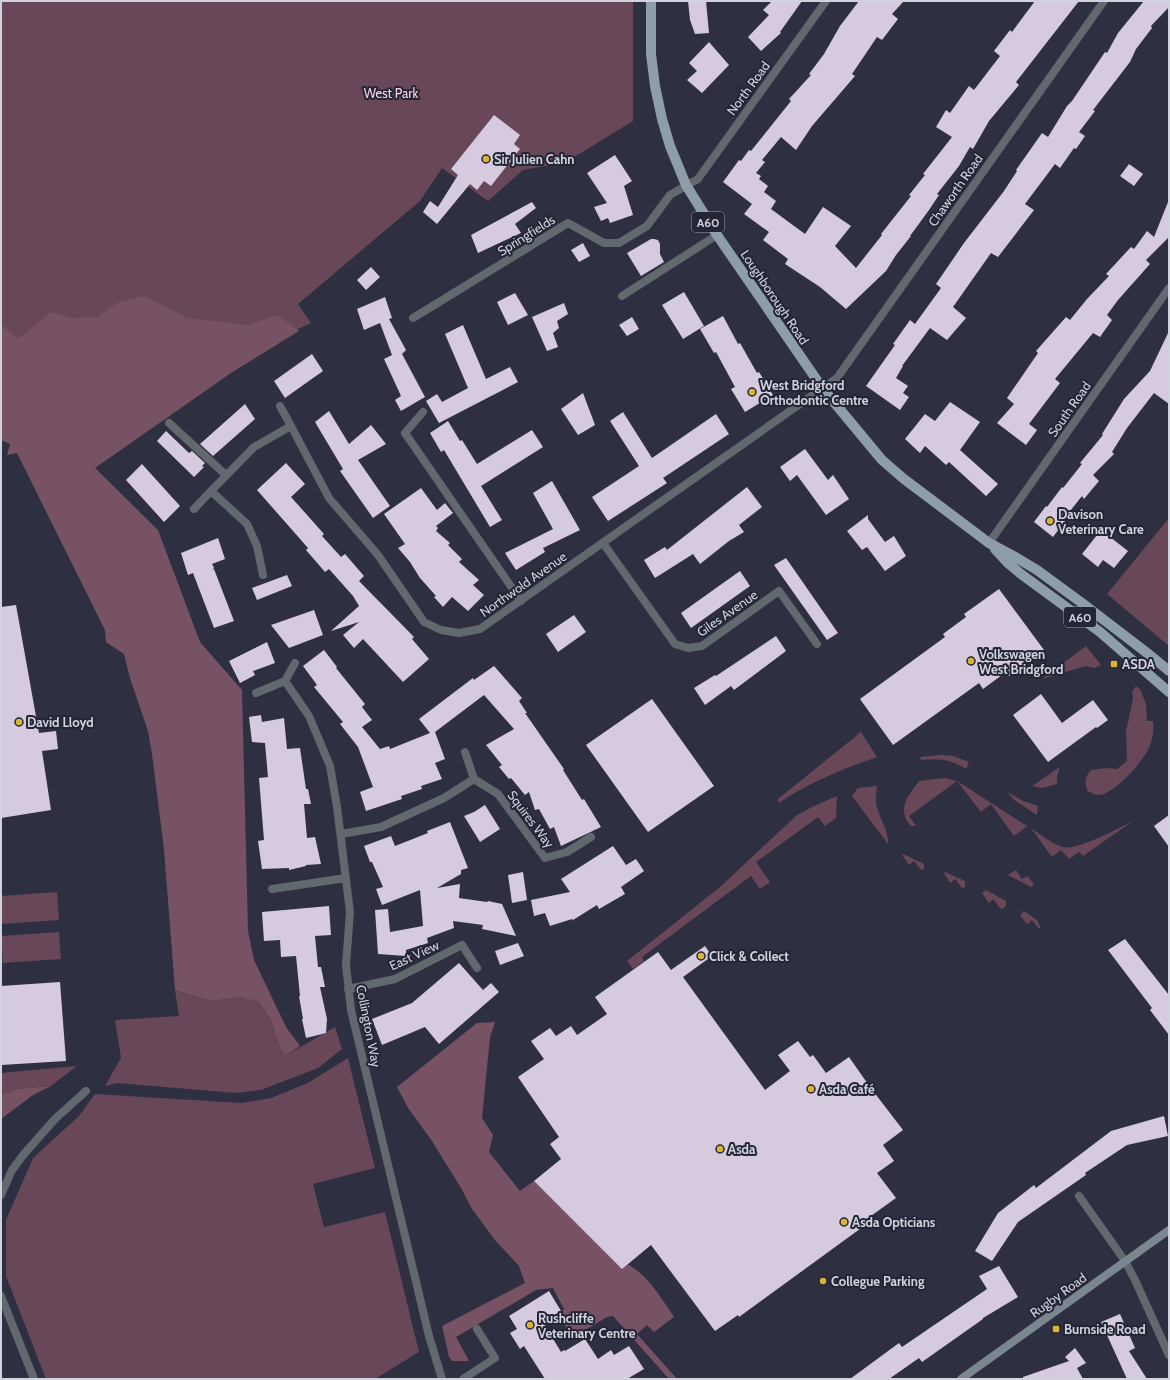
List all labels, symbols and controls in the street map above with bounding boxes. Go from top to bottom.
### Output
street label: North Road [723,58,773,118]
park label: West Park [364,85,418,101]
place label: Sir Julien Cahn [494,151,575,167]
street label: Chaworth Road [924,151,986,229]
marker: Sir Julien Cahn [481,154,491,164]
street label: Springfields [494,211,558,259]
road number: A60 [692,212,724,232]
street label: Loughborough Road [737,247,813,347]
place label: West Bridgford Orthodontic Centre [760,377,869,408]
street label: South Road [1044,378,1094,440]
marker: West Bridgford Orthodontic Centre [747,387,757,397]
place label: Davison Veterinary Care [1058,506,1144,537]
marker: Davison Veterinary Care [1045,516,1055,526]
street label: Northwold Avenue [476,548,570,620]
street label: Giles Avenue [693,586,761,640]
road number: A60 [1064,607,1096,627]
place label: Volkswagen West Bridgford [979,646,1063,677]
marker: Volkswagen West Bridgford [966,656,976,666]
place label: ASDA [1122,656,1156,672]
marker: ASDA [1109,659,1119,669]
place label: David Lloyd [27,714,94,730]
marker: David Lloyd [14,717,24,727]
street label: Squires Way [504,787,558,851]
street label: East View [386,936,442,974]
place label: Click & Collect [709,948,789,964]
marker: Click & Collect [696,951,706,961]
street label: Collington Way [353,983,385,1069]
place label: Asda Café [819,1081,875,1097]
marker: Asda Café [806,1084,816,1094]
place label: Asda [728,1141,756,1157]
marker: Asda [715,1144,725,1154]
place label: Asda Opticians [852,1214,936,1230]
marker: Asda Opticians [839,1217,849,1227]
street label: Rugby Road [1027,1269,1089,1321]
place label: Collegue Parking [831,1273,925,1289]
marker: Collegue Parking [818,1276,828,1286]
place label: Rushcliffe Veterinary Centre [538,1310,636,1341]
marker: Rushcliffe Veterinary Centre [525,1320,535,1330]
place label: Burnside Road [1064,1321,1146,1337]
marker: Burnside Road [1051,1324,1061,1334]

